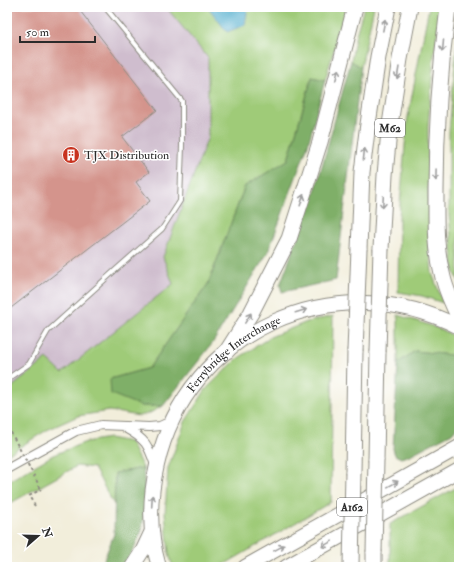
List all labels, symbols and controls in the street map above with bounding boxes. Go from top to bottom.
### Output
scale bar [20,18,95,44]
one-way arrow [380,19,388,32]
text: 50 m [26,25,50,40]
one-way arrow [439,39,447,52]
one-way arrow [394,66,402,79]
one-way arrow [334,69,342,82]
road number: M62 [375,119,405,137]
building icon: TJX Distribution [61,145,81,165]
place label: TJX Distribution [84,148,169,163]
one-way arrow [361,148,368,161]
one-way arrow [432,168,440,181]
one-way arrow [299,194,306,207]
one-way arrow [380,195,387,208]
one-way arrow [294,307,307,314]
one-way arrow [244,312,252,324]
street label: Ferrybridge Interchange [184,313,283,396]
one-way arrow [386,480,398,488]
one-way arrow [148,495,155,508]
road number: A162 [337,498,367,516]
north arrow [18,516,58,556]
text: N [39,525,55,541]
one-way arrow [321,541,333,548]
one-way arrow [273,543,285,551]

